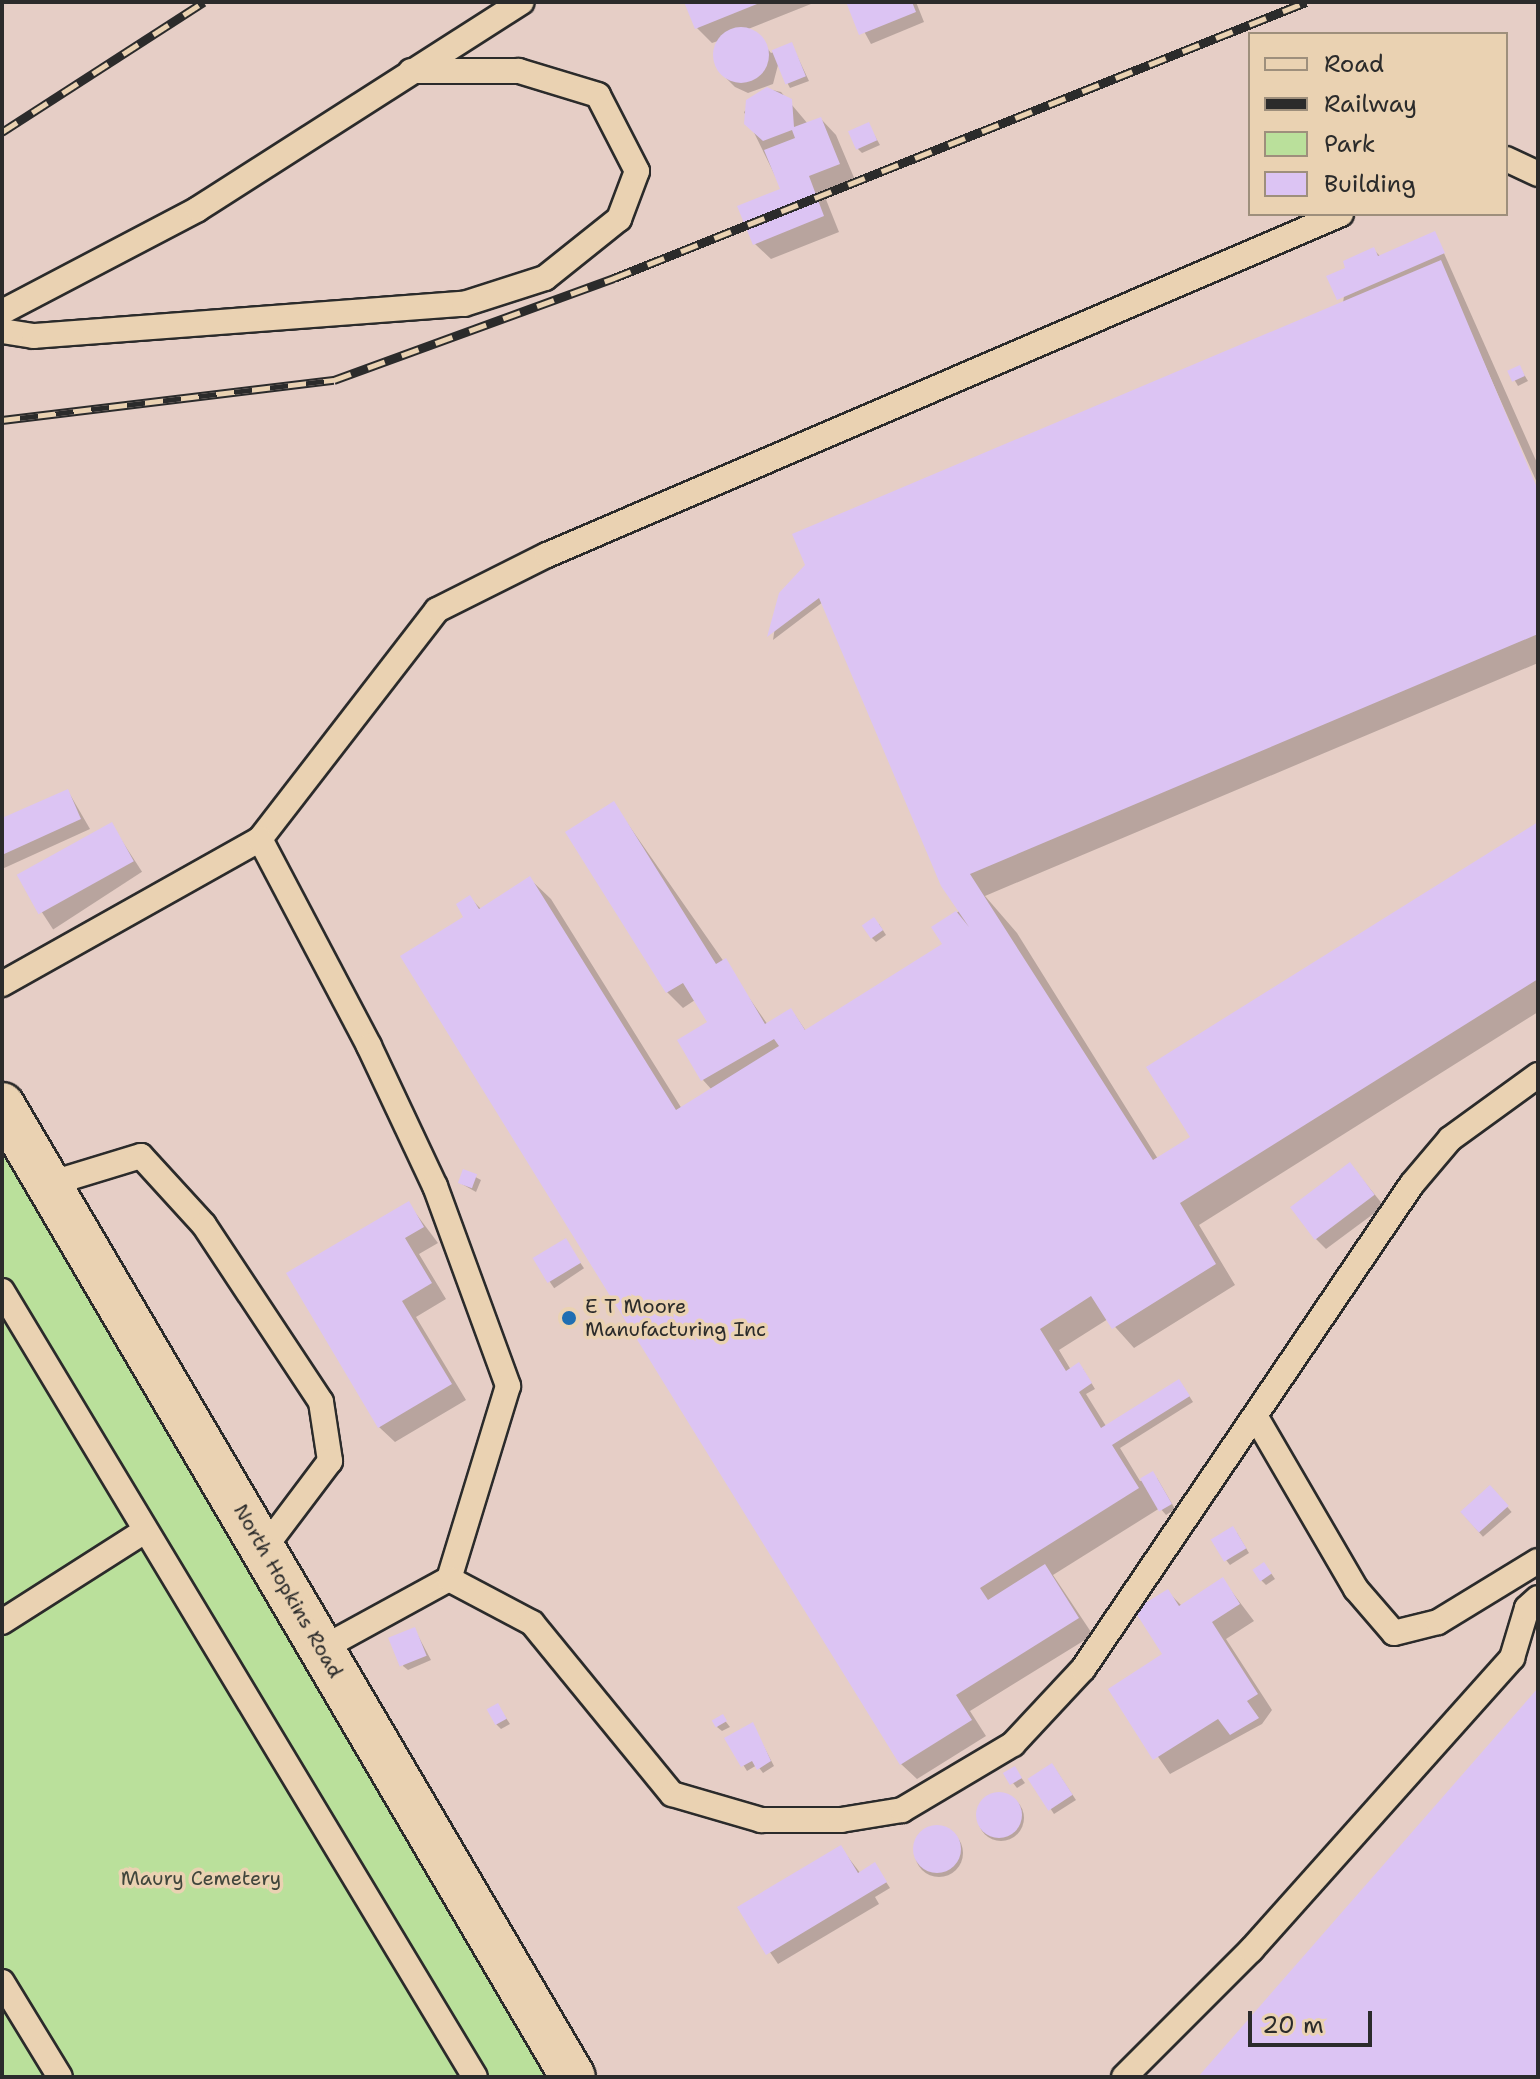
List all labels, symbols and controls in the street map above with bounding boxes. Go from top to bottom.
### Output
legend [1248,32,1508,216]
text: Road [1324,48,1384,80]
text: Railway [1324,88,1417,120]
text: Park [1324,128,1376,160]
text: Building [1324,168,1416,200]
place label: E T Moore Manufacturing Inc [585,1294,766,1341]
marker: E T Moore Manufacturing Inc [560,1309,578,1327]
street label: North Hopkins Road [228,1500,348,1682]
park label: Maury Cemetery [121,1866,281,1890]
scale bar [1252,1995,1376,2045]
text: 20 m [1262,2009,1324,2041]

